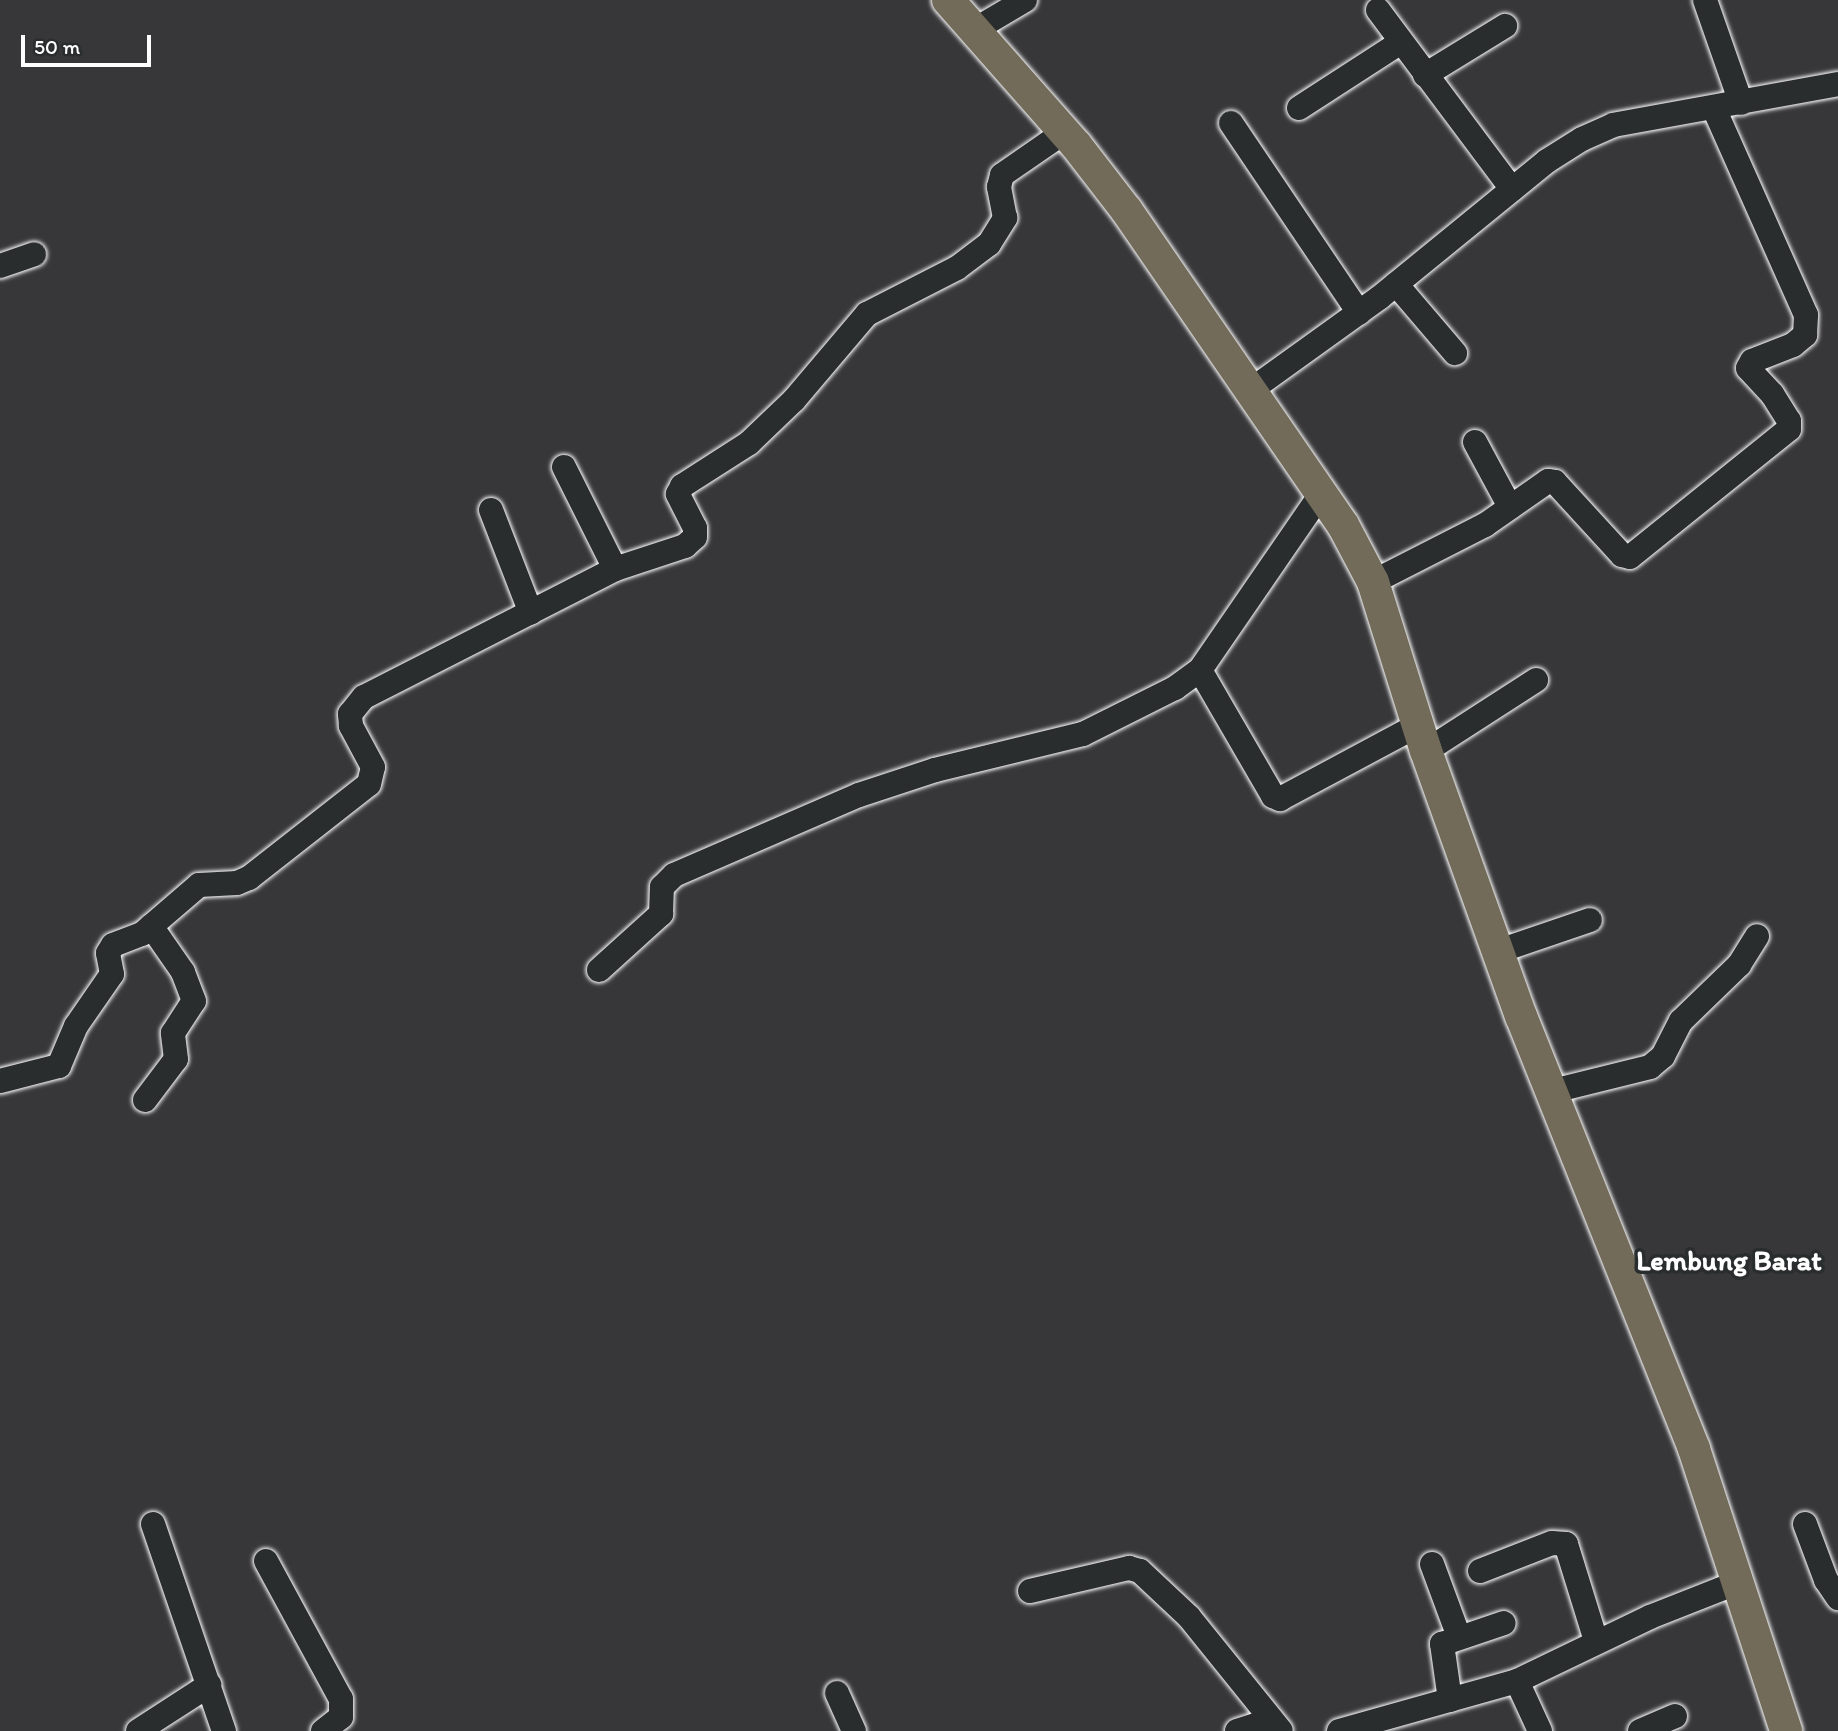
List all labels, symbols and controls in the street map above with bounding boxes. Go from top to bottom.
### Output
scale bar [24,21,154,65]
text: 50 m [34,34,80,59]
district label: Lembung Barat [1636,1243,1822,1277]

